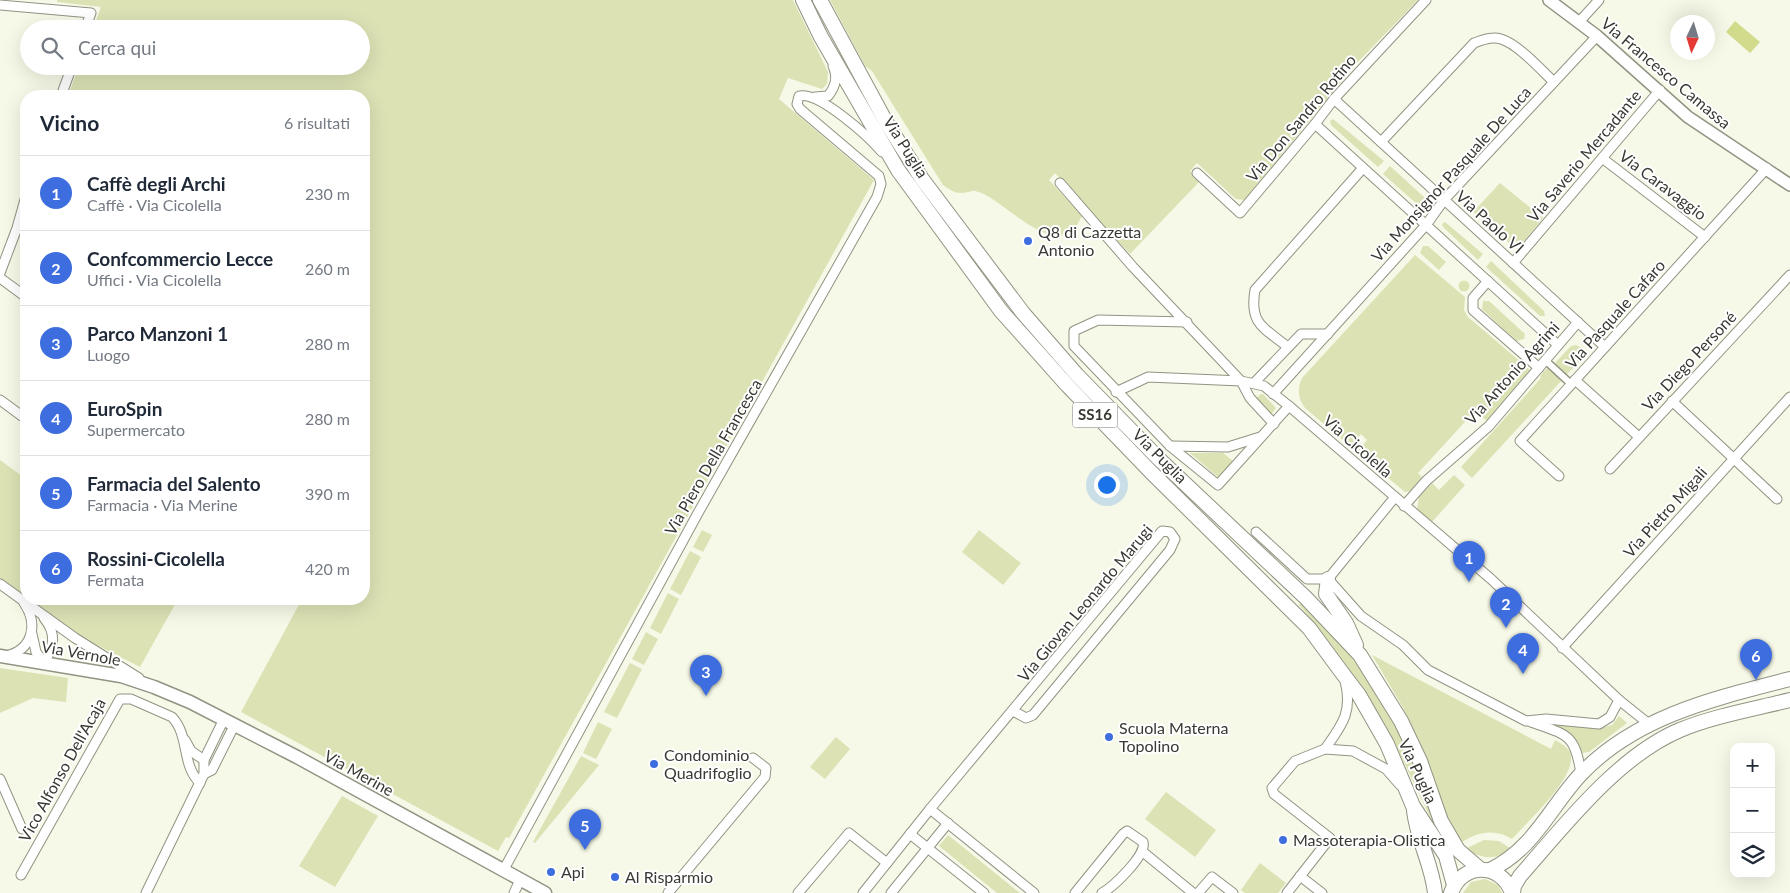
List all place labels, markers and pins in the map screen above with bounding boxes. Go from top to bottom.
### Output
place label: Q8 di Cazzetta Antonio [1038,222,1141,259]
marker: Q8 di Cazzetta Antonio [1022,235,1034,247]
pin: 1 [1453,541,1485,582]
pin: 2 [1490,587,1522,628]
pin: 4 [1507,633,1539,674]
pin: 6 [1740,639,1772,680]
pin: 3 [690,655,722,696]
place label: Scuola Materna Topolino [1119,718,1228,755]
marker: Scuola Materna Topolino [1103,731,1115,743]
place label: Condominio Quadrifoglio [664,745,752,782]
marker: Condominio Quadrifoglio [648,758,660,770]
pin: 5 [569,809,601,850]
place label: Massoterapia-Olistica [1293,830,1446,849]
marker: Massoterapia-Olistica [1277,834,1289,846]
place label: Api [561,862,585,881]
marker: Api [545,866,557,878]
place label: Al Risparmio [625,867,713,886]
marker: Al Risparmio [609,871,621,883]

